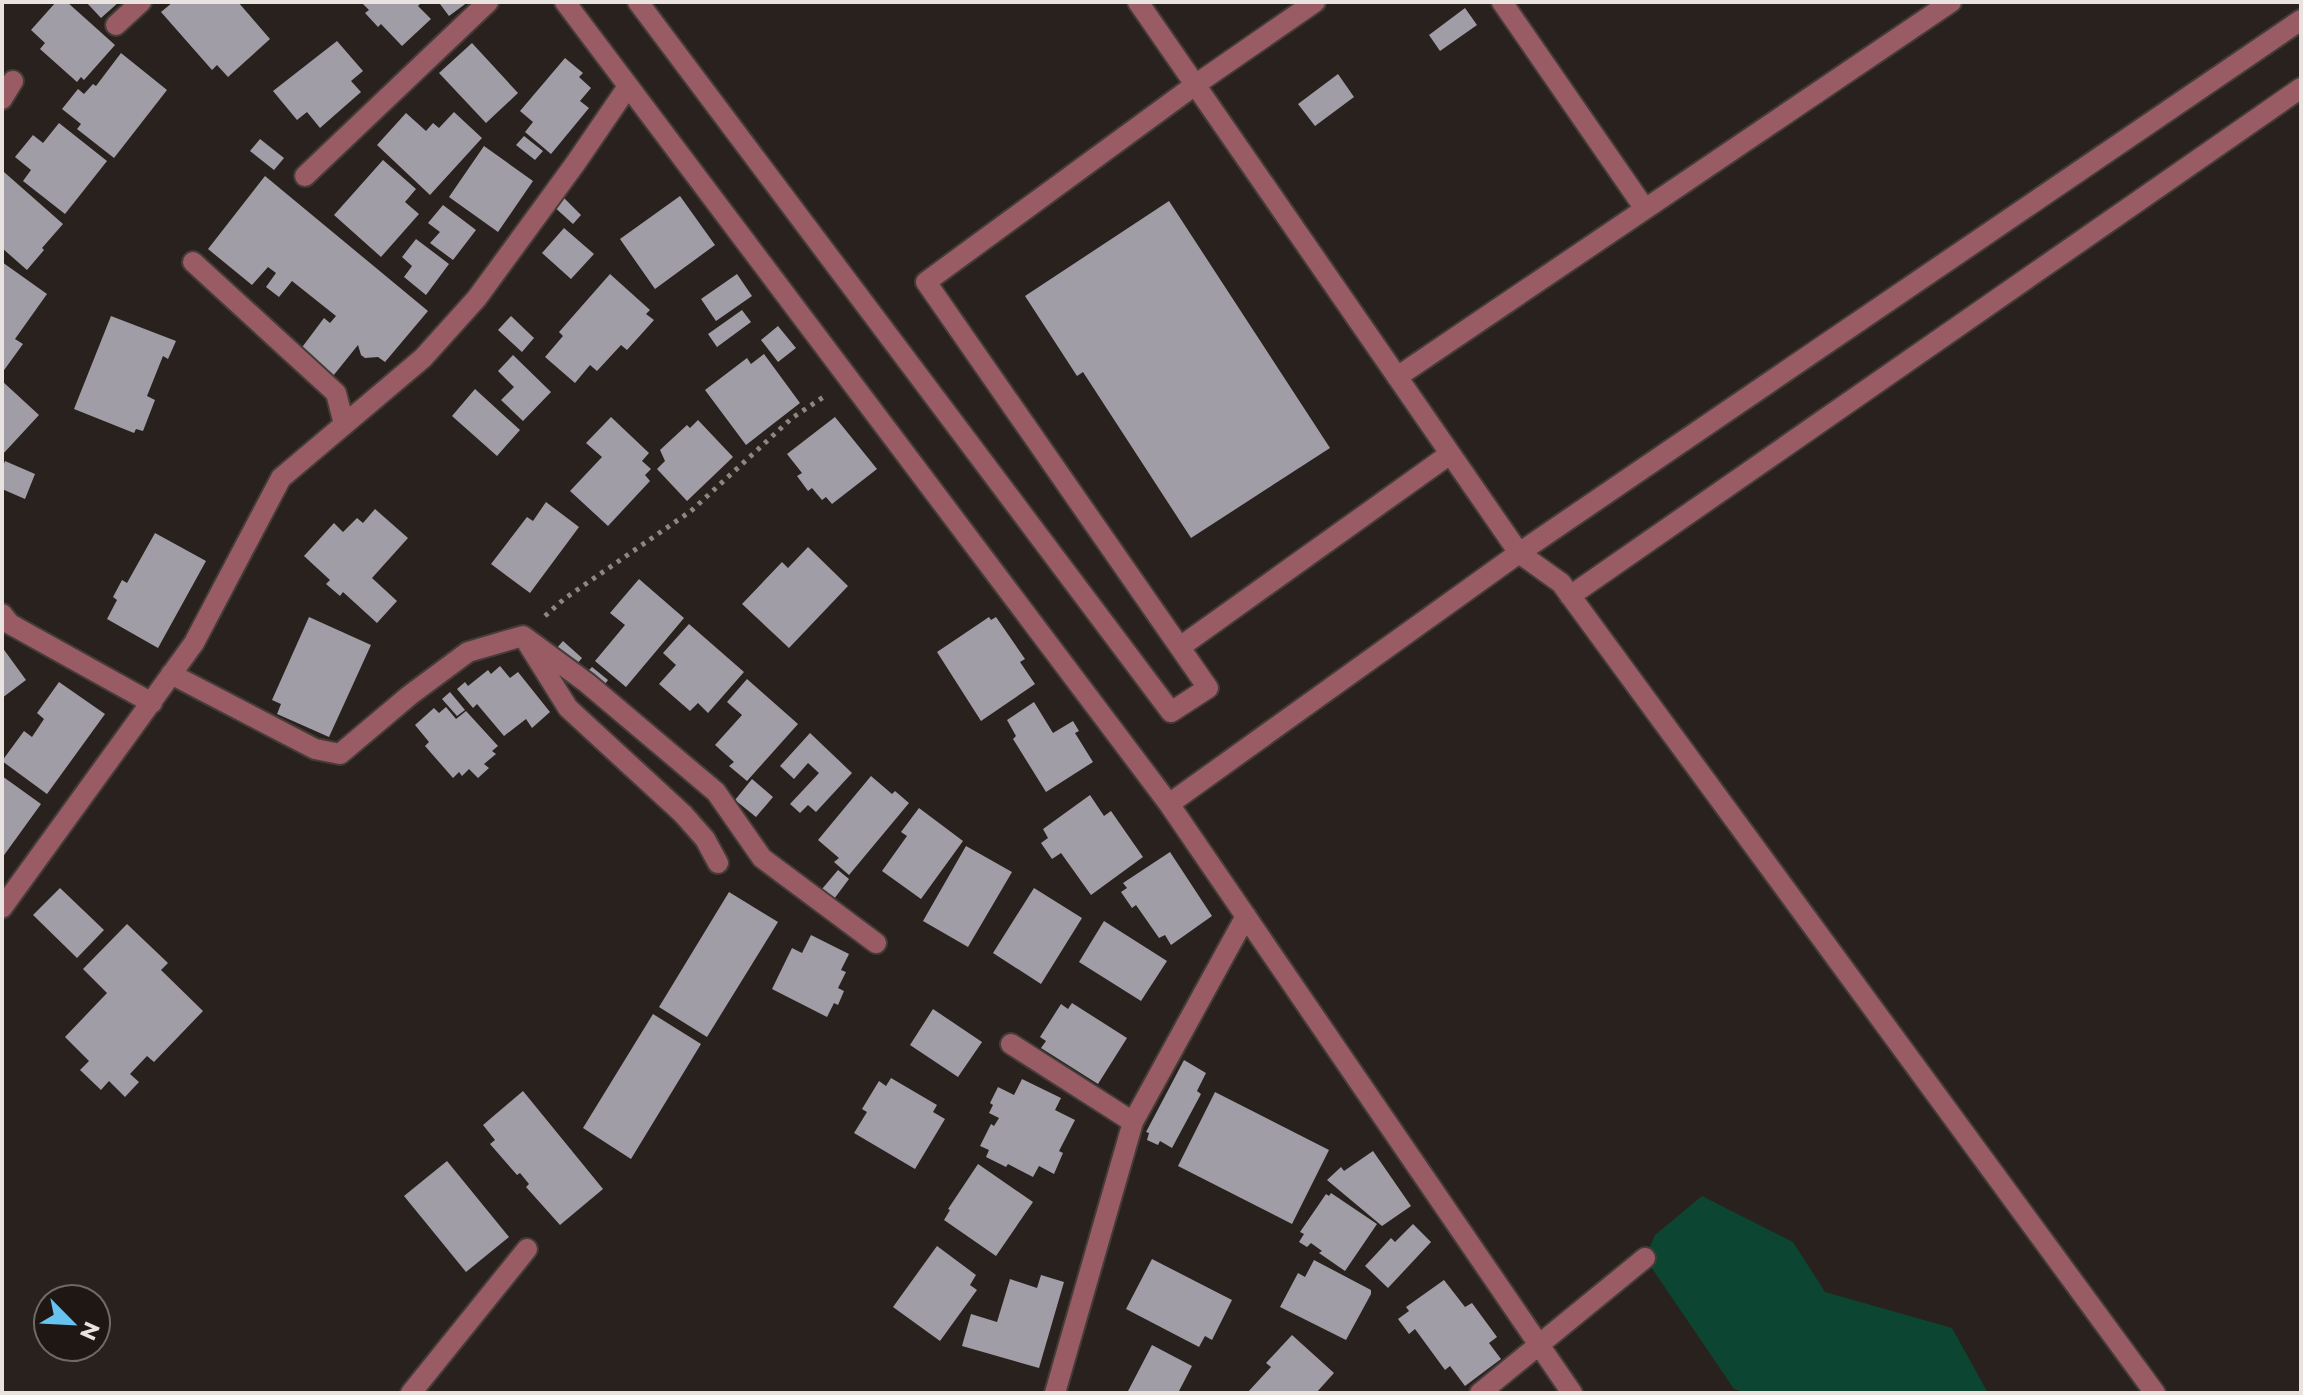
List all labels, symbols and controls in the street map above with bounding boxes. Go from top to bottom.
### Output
north arrow [32,1283,112,1363]
text: N [74,1317,106,1345]

